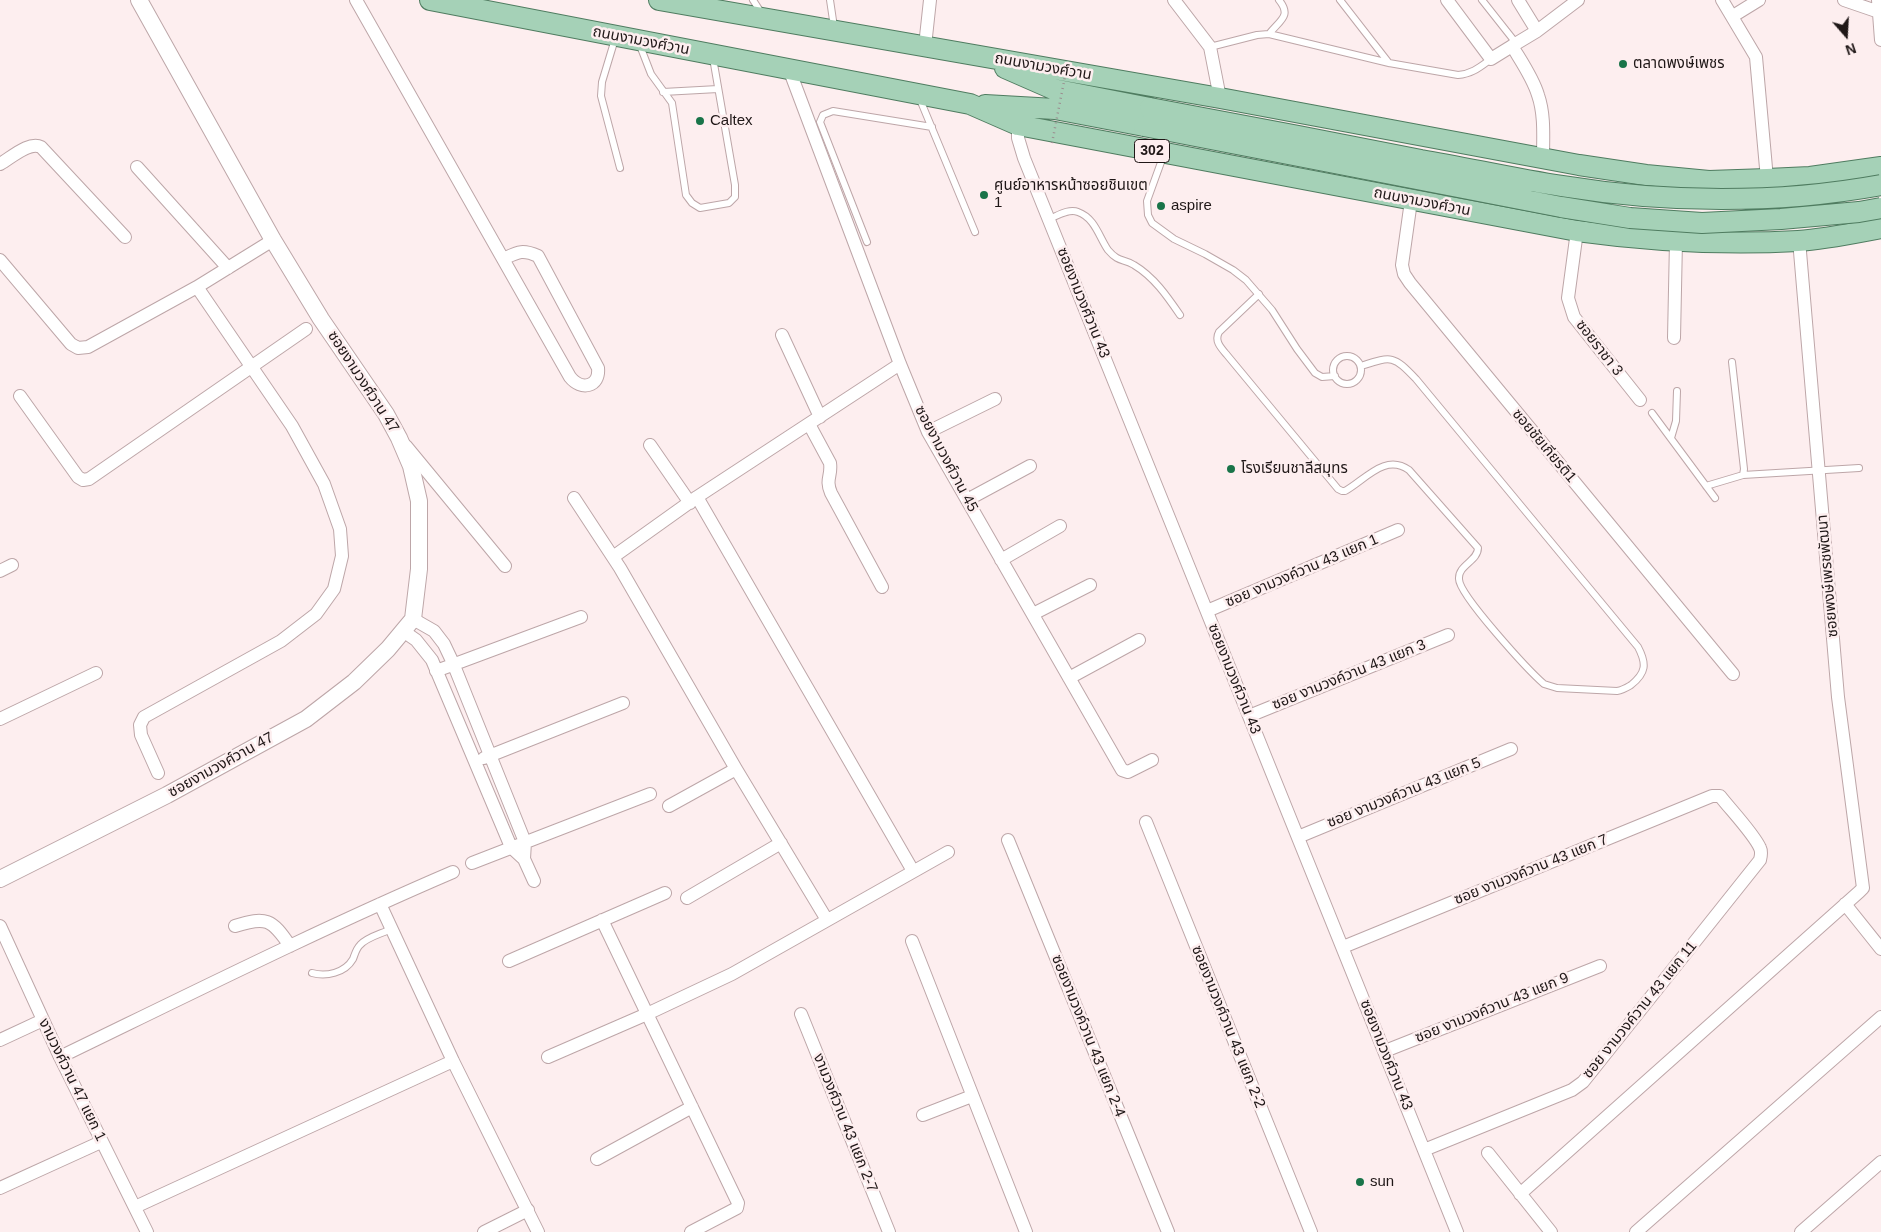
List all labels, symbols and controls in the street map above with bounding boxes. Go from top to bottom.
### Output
north arrow [1821,10,1871,60]
street label: ถนนงามวงศ์วาน [591,23,691,59]
text: N [1843,40,1858,58]
street label: ถนนงามวงศ์วาน [993,50,1093,84]
place label: ตลาดพงษ์เพชร [1633,55,1725,73]
marker: ตลาดพงษ์เพชร [1617,58,1629,70]
place label: Caltex [710,112,753,130]
marker: Caltex [694,115,706,127]
road number: 302 [1134,140,1170,162]
place label: ศูนย์อาหารหน้าซอยชินเขต 1 [994,177,1148,212]
street label: ถนนงามวงศ์วาน [1372,184,1472,220]
marker: ศูนย์อาหารหน้าซอยชินเขต 1 [978,189,990,201]
place label: aspire [1171,197,1212,215]
marker: aspire [1155,200,1167,212]
street label: ซอยงามวงศ์วาน 43 [1053,245,1113,361]
street label: ซอยราชา 3 [1572,316,1626,380]
street label: ซอยงามวงศ์วาน 47 [323,328,403,436]
street label: ซอยงามวงศ์วาน 45 [910,403,982,515]
street label: ซอยชัยเกียรติ1 [1508,406,1580,486]
place label: โรงเรียนชาลีสมุทร [1241,460,1348,478]
marker: โรงเรียนชาลีสมุทร [1225,463,1237,475]
street label: ซอยพงษ์เพรชพัฒนา [1814,514,1842,638]
street label: ซอย งามวงค์วาน 43 แยก 1 [1223,531,1381,611]
street label: ซอยงามวงศ์วาน 43 [1204,621,1264,737]
street label: ซอย งามวงค์วาน 43 แยก 3 [1270,636,1428,714]
street label: ซอยงามวงศ์วาน 47 [165,729,277,801]
street label: ซอย งามวงค์วาน 43 แยก 5 [1325,754,1483,832]
street label: ซอย งามวงค์วาน 43 แยก 7 [1452,831,1610,909]
street label: ซอย งามวงค์วาน 43 แยก 11 [1579,938,1701,1082]
street label: ซอยงามวงศ์วาน 43 แยก 2-2 [1187,943,1269,1111]
street label: ซอยงามวงค์วาน 43 แยก 2-4 [1047,952,1129,1120]
street label: ซอย งามวงค์วาน 43 แยก 9 [1413,969,1571,1047]
street label: ซอยงามวงศ์วาน 43 [1356,997,1416,1113]
street label: งามวงศ์วาน 47 แยก 1 [34,1016,110,1144]
street label: งามวงศ์วาน 43 แยก 2-7 [809,1051,881,1195]
place label: sun [1370,1173,1394,1191]
marker: sun [1354,1176,1366,1188]

